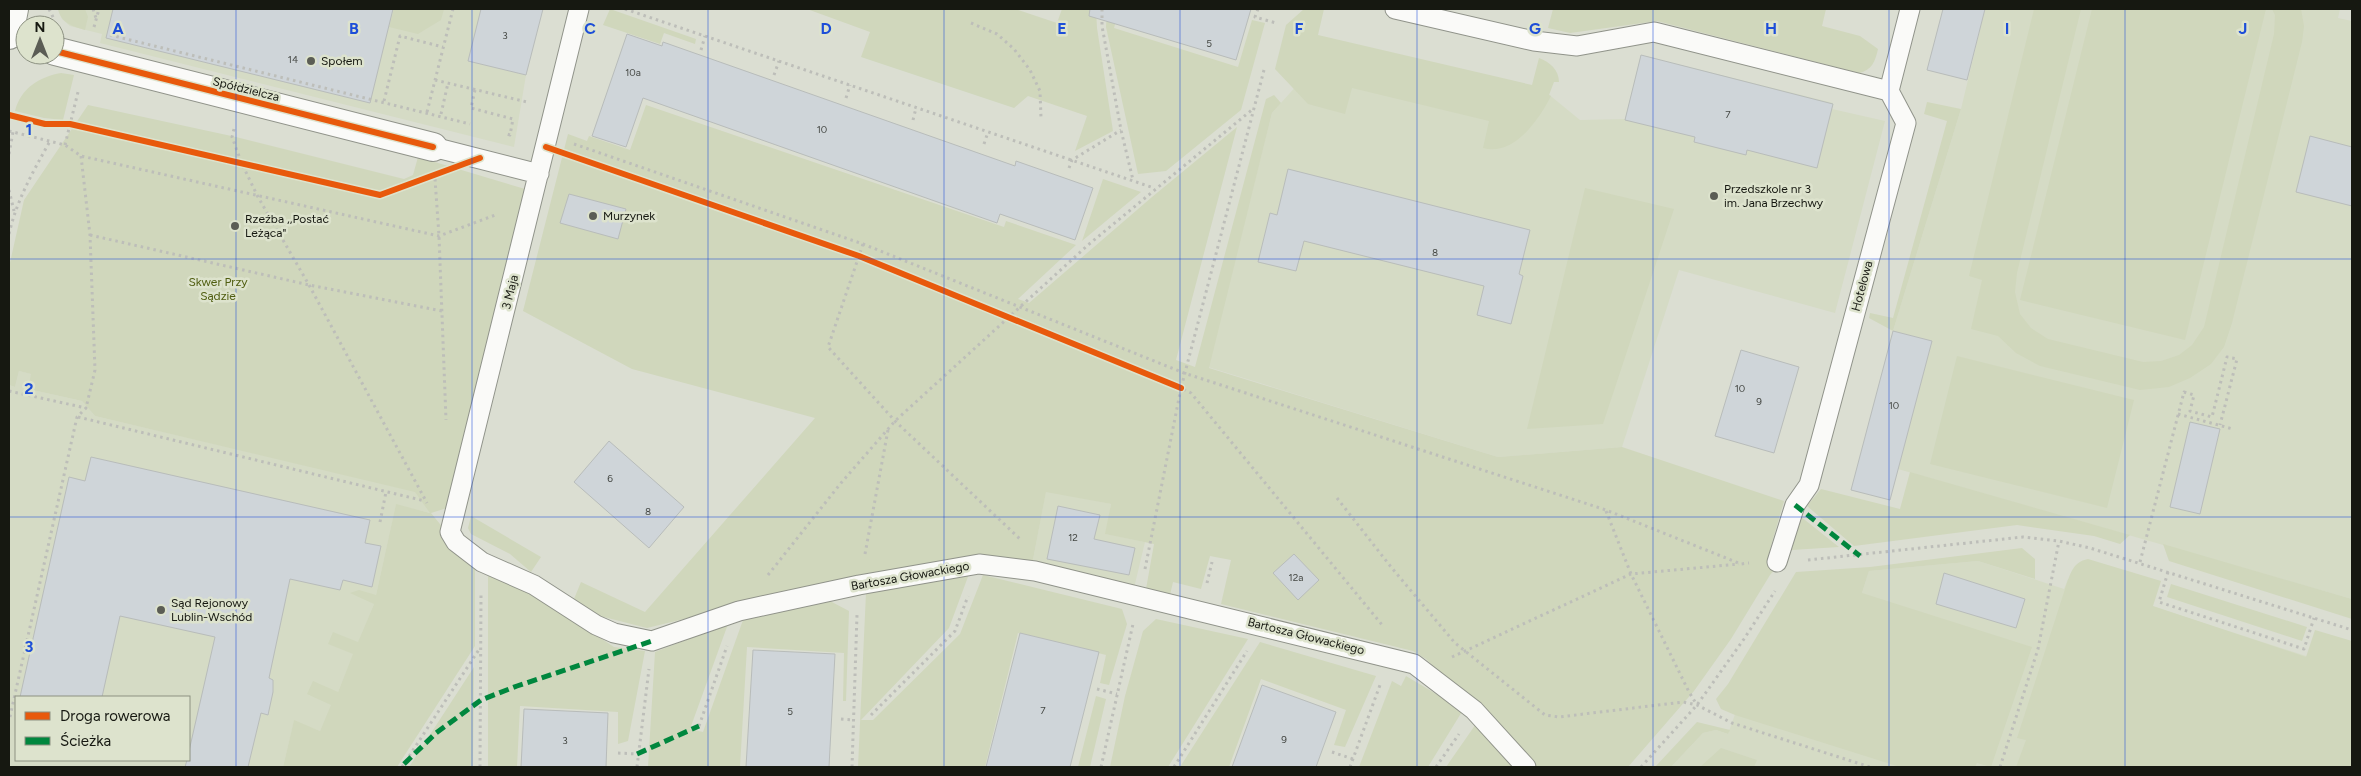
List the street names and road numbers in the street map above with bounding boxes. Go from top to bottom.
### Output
street label: Spółdzielcza [211,74,281,104]
street label: Hotelowa [1849,259,1875,313]
street label: 3 Maja [499,273,521,311]
street label: Bartosza Głowackiego [850,559,970,593]
street label: Bartosza Głowackiego [1246,615,1366,657]

